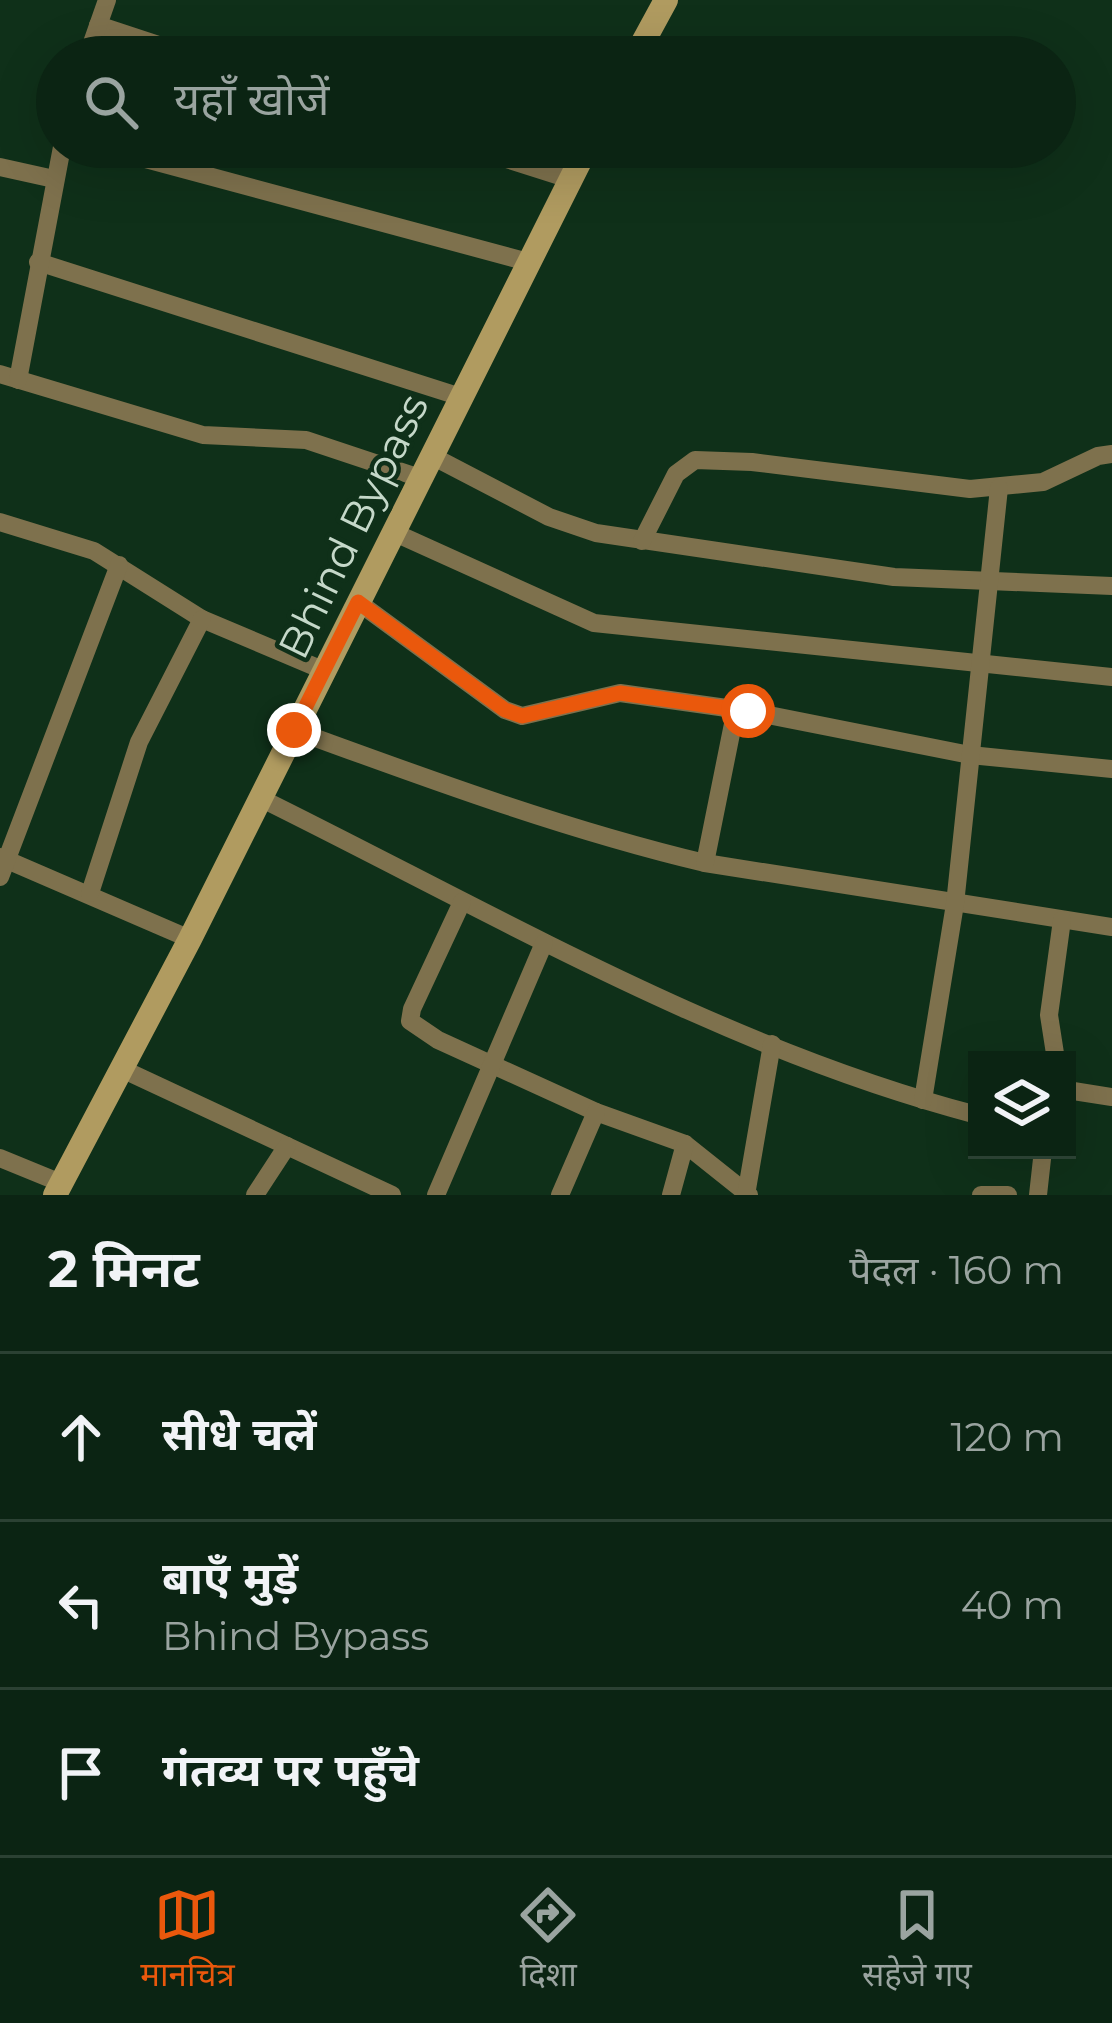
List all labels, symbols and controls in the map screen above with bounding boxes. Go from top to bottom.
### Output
search box [36,36,1076,168]
icon: search [78,69,144,135]
text: यहाँ खोजें [174,71,329,126]
street label: Bhind Bypass [267,385,439,667]
route start [721,684,775,738]
route end [267,703,321,757]
map controls [968,1051,1076,1159]
button: layers [968,1051,1076,1159]
text: 2 मिनट [48,1238,200,1300]
text: पैदल · 160 m [849,1246,1064,1294]
icon: ahead [48,1404,114,1470]
text: सीधे चलें [162,1406,317,1461]
text: 120 m [950,1413,1064,1461]
text: बाएँ मुड़ें [162,1550,298,1605]
icon: left [48,1572,114,1638]
text: 40 m [961,1581,1064,1629]
text: Bhind Bypass [162,1612,429,1660]
icon: arrive [48,1740,114,1806]
text: गंतव्य पर पहुँचे [162,1742,419,1797]
tab: मानचित्र [140,1882,235,1999]
tab: दिशा [515,1882,581,1999]
tab: सहेजे गए [862,1882,972,1999]

